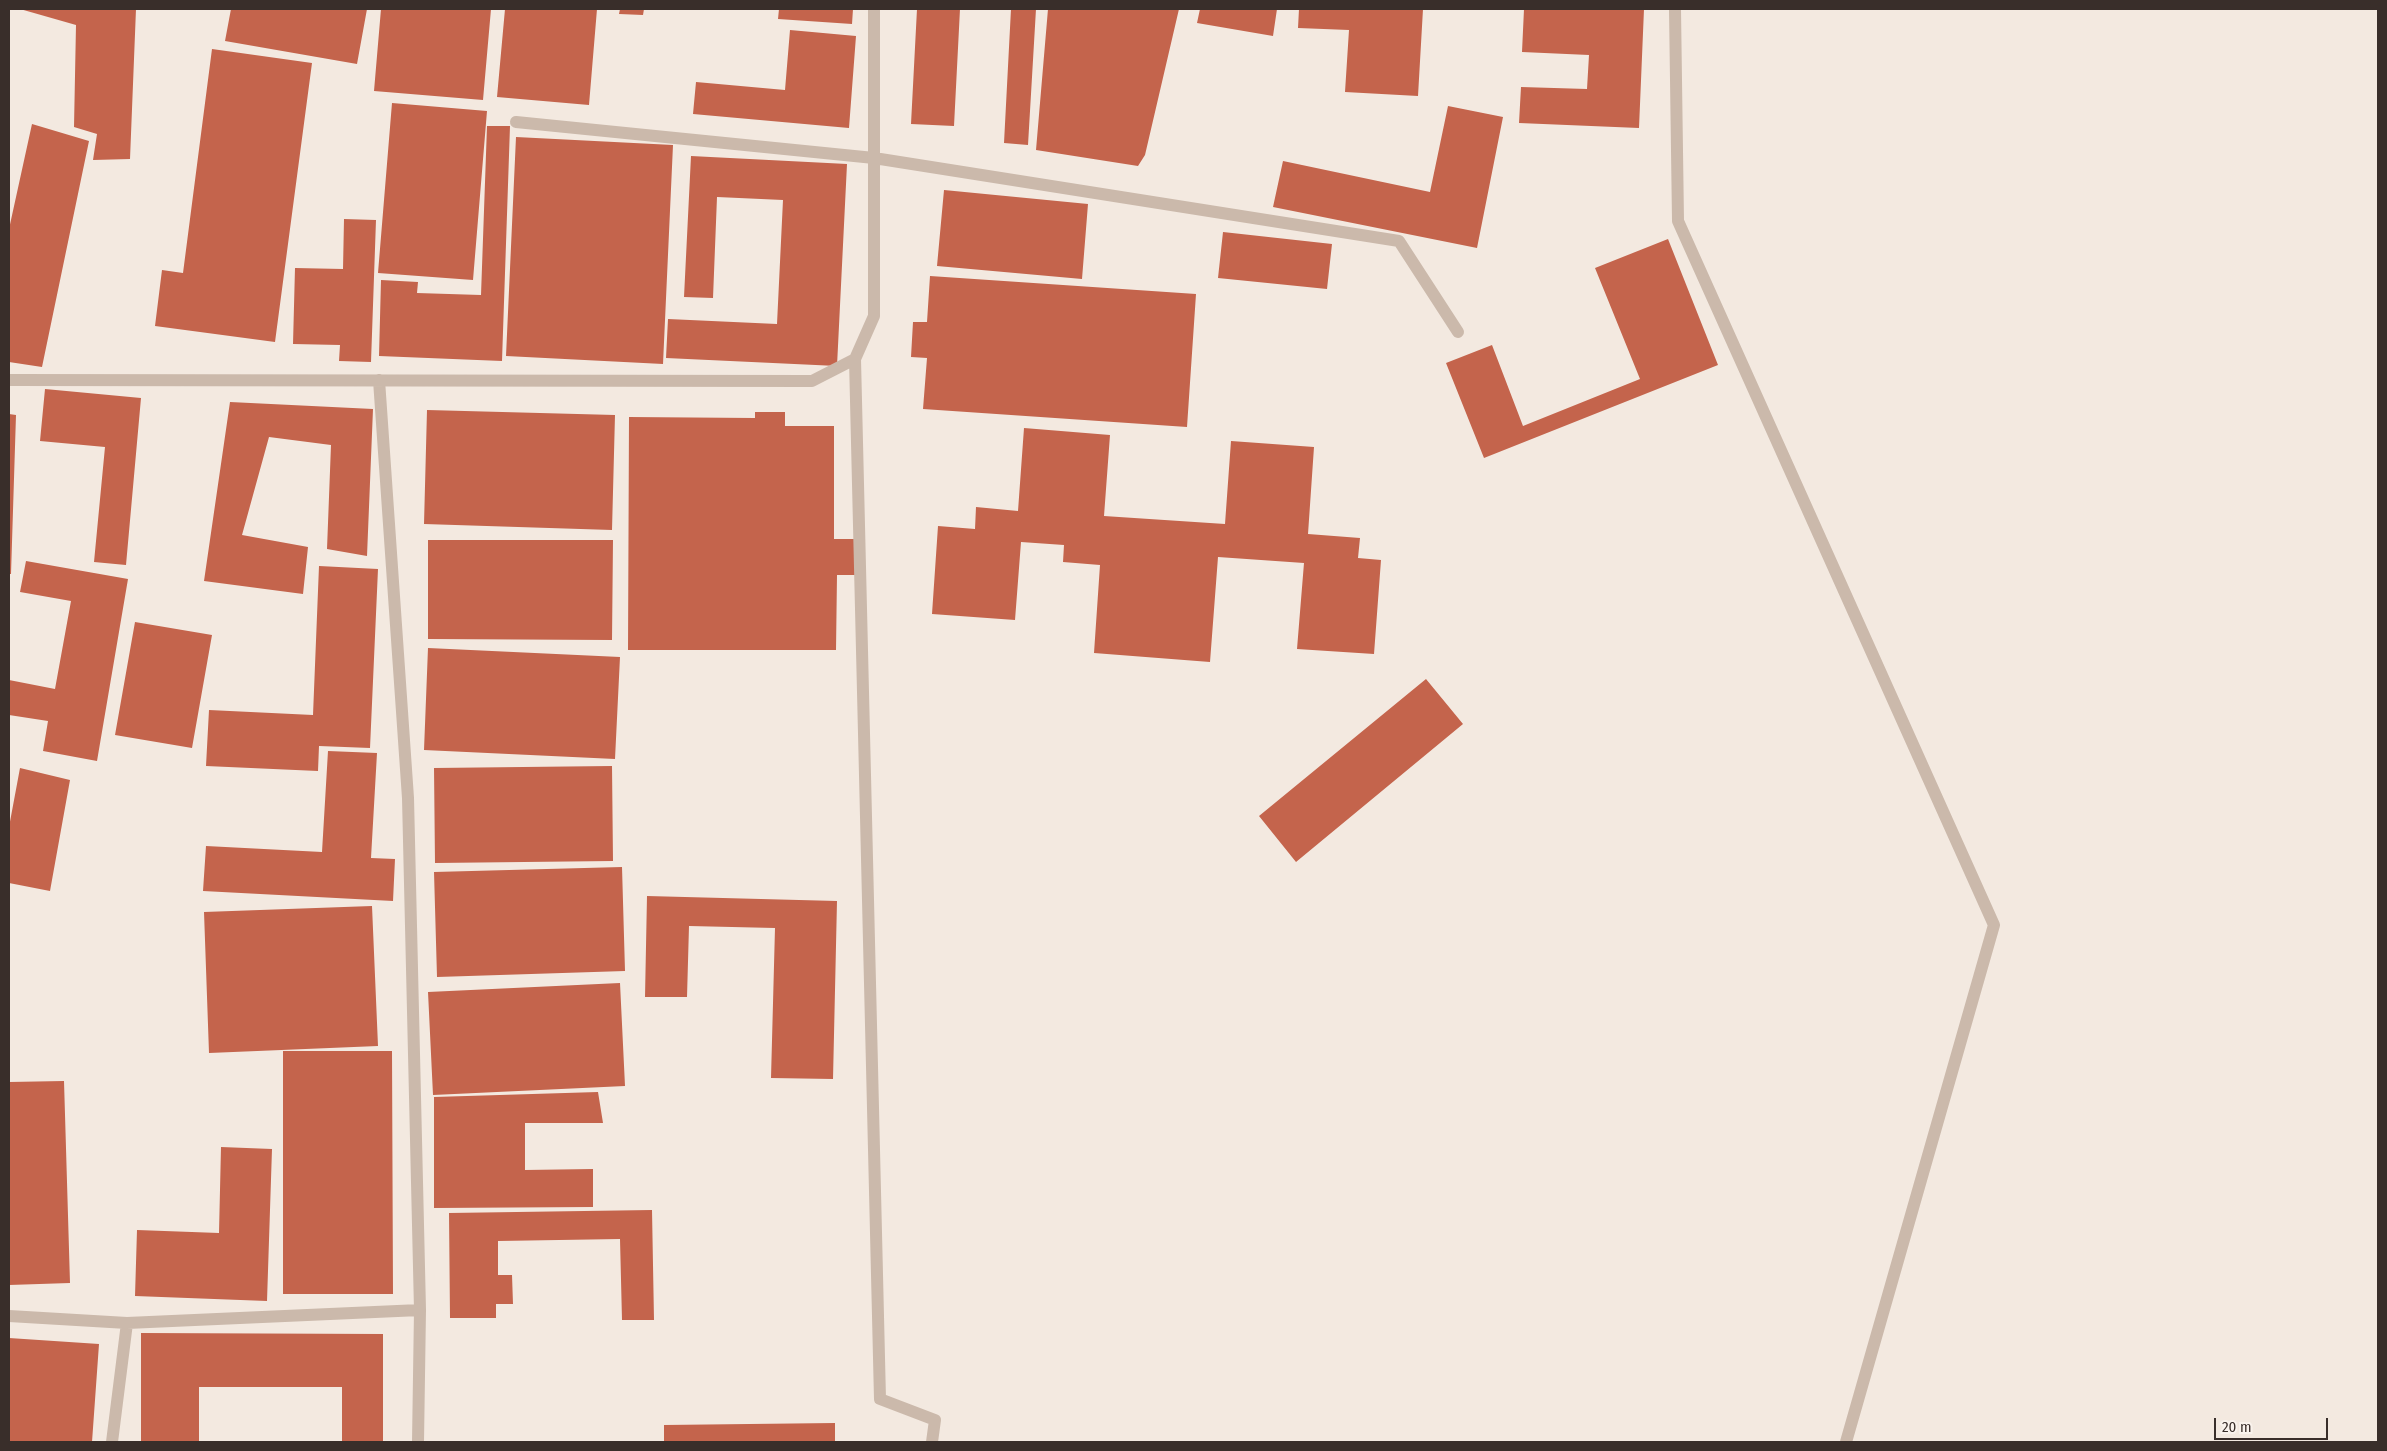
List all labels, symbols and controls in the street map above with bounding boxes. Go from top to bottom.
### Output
scale bar [2217,1408,2331,1440]
text: 20 m [2222,1418,2252,1436]

